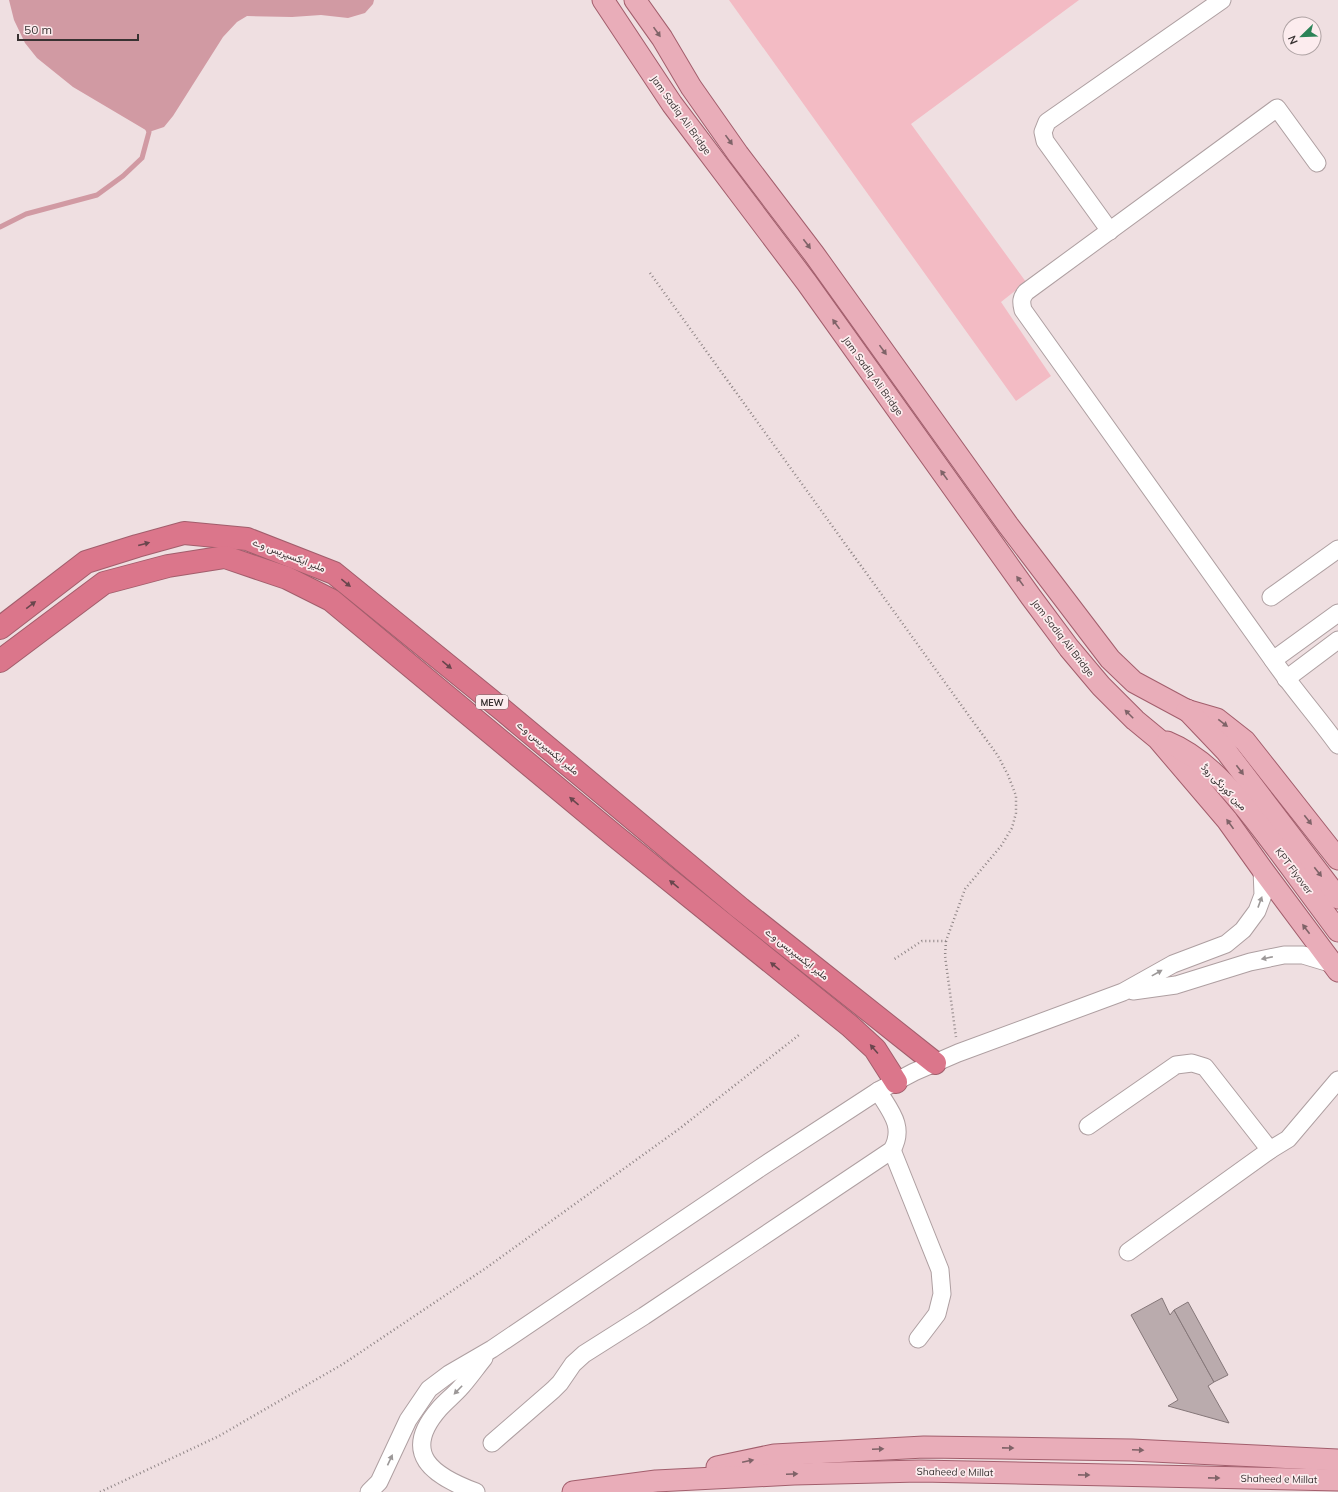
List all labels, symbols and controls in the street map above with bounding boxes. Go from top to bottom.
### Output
scale bar [18,16,138,42]
north arrow [1282,16,1322,56]
text: 50 m [24,22,52,37]
one-way arrow [653,27,661,37]
text: N [1285,33,1301,46]
street label: Jam Sadiq Ali Bridge [648,73,714,157]
one-way arrow [725,135,733,146]
one-way arrow [803,239,811,250]
one-way arrow [832,318,840,329]
street label: Jam Sadiq Ali Bridge [840,334,906,418]
one-way arrow [879,345,887,355]
one-way arrow [940,470,948,480]
street label: ملیر ایکسپریس وے [250,535,327,576]
one-way arrow [138,541,150,547]
one-way arrow [1016,576,1024,586]
one-way arrow [341,578,352,587]
street label: Jam Sadiq Ali Bridge [1029,597,1097,679]
one-way arrow [26,600,37,609]
one-way arrow [442,660,453,669]
road number: MEW [476,695,508,709]
one-way arrow [1124,709,1133,718]
street label: ملیر ایکسپریس وے [514,718,582,779]
one-way arrow [1217,719,1228,727]
street label: مین کورنگی روڈ [1198,761,1250,813]
one-way arrow [1236,765,1244,776]
one-way arrow [568,797,579,806]
one-way arrow [1304,815,1312,826]
one-way arrow [1226,819,1234,829]
street label: KPT Flyover [1272,845,1316,897]
one-way arrow [1314,866,1322,877]
one-way arrow [669,879,680,888]
one-way arrow [1258,896,1264,908]
one-way arrow [1302,924,1310,934]
street label: ملیر ایکسپریس وے [762,925,831,984]
one-way arrow [1261,956,1274,962]
one-way arrow [770,961,781,970]
one-way arrow [1151,970,1163,977]
one-way arrow [870,1044,879,1055]
one-way arrow [454,1385,463,1394]
one-way arrow [872,1445,884,1452]
one-way arrow [1002,1445,1015,1451]
one-way arrow [1132,1447,1145,1453]
one-way arrow [387,1454,393,1465]
one-way arrow [742,1457,755,1463]
street label: Shaheed e Millat [917,1465,994,1479]
one-way arrow [786,1471,799,1477]
one-way arrow [1078,1472,1091,1478]
street label: Shaheed e Millat [1241,1472,1318,1486]
one-way arrow [1208,1475,1221,1481]

